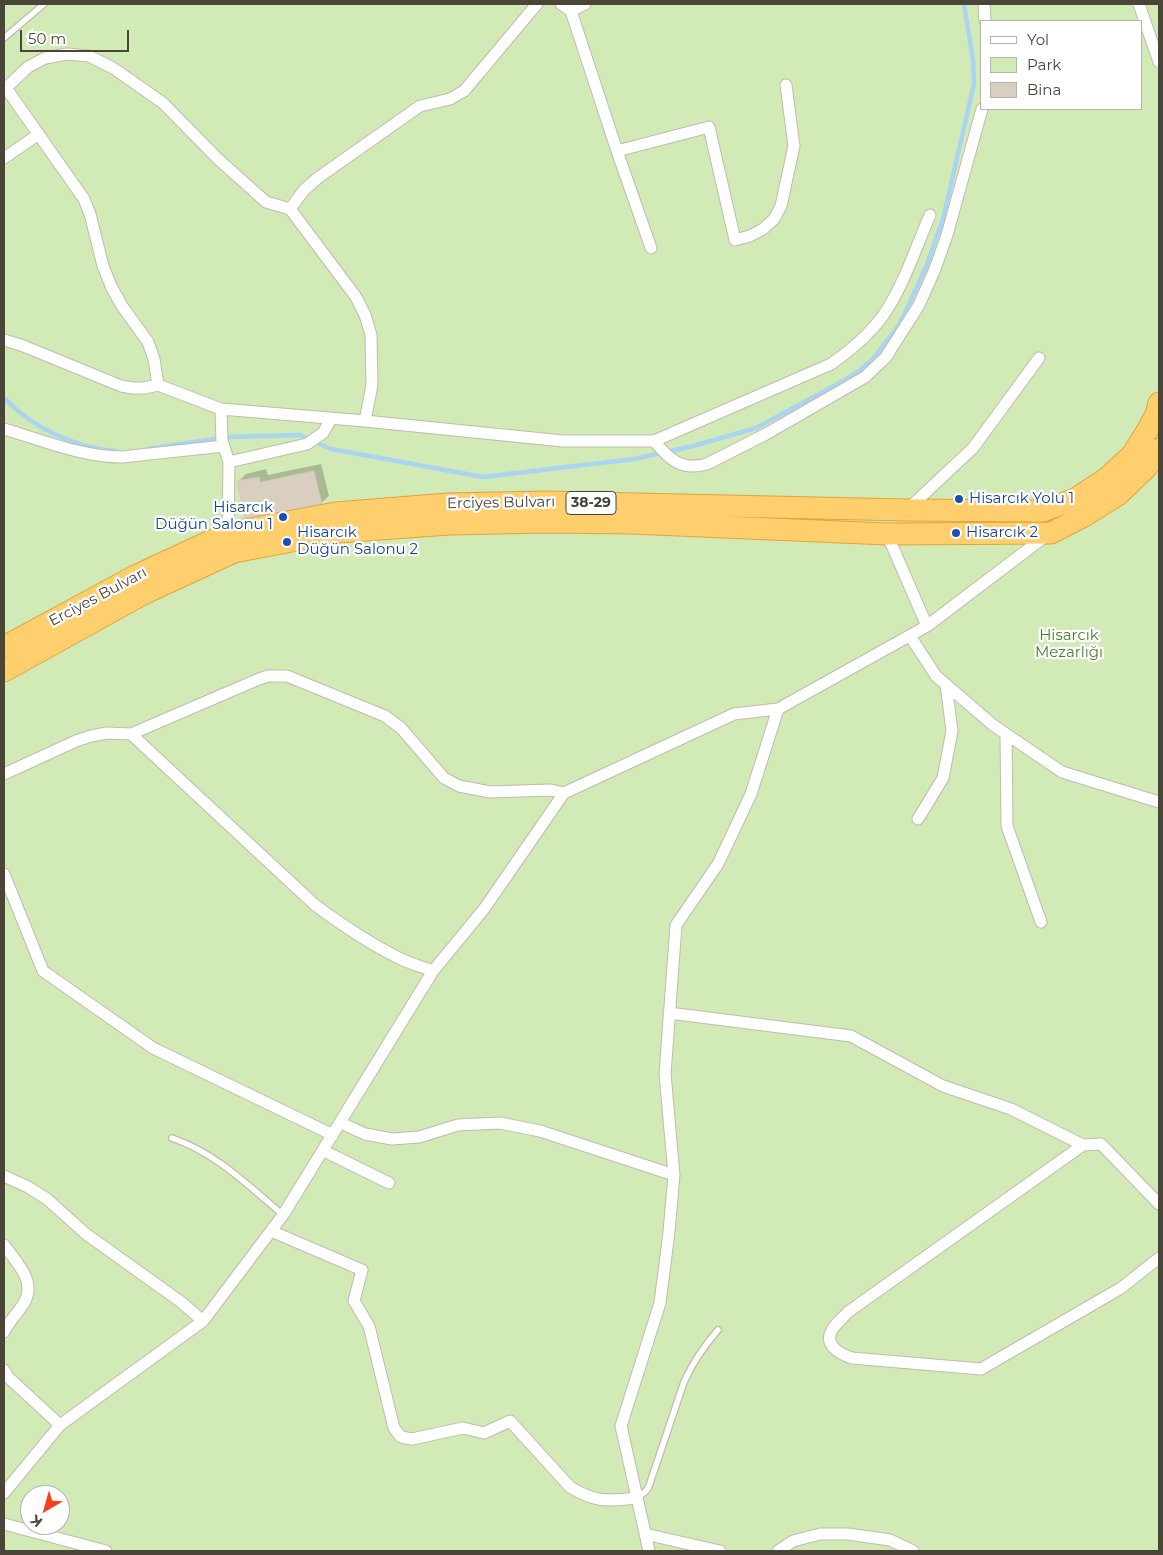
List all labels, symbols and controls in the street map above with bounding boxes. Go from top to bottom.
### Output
scale bar [22,20,131,52]
legend [980,20,1143,110]
text: 50 m [28,29,66,48]
text: Yol [1027,30,1049,49]
text: Park [1027,55,1061,74]
text: Bina [1027,80,1061,99]
place label: Hisarcık Yolu 1 [969,490,1074,508]
road number: 38-29 [566,492,616,514]
street label: Erciyes Bulvarı [447,493,555,513]
marker: Hisarcık Yolu 1 [953,493,965,505]
place label: Hisarcık Düğün Salonu 1 [155,499,273,534]
marker: Hisarcık Düğün Salonu 1 [277,511,289,523]
place label: Hisarcık Düğün Salonu 2 [297,524,418,559]
place label: Hisarcık 2 [966,524,1038,542]
marker: Hisarcık 2 [950,527,962,539]
marker: Hisarcık Düğün Salonu 2 [281,536,293,548]
street label: Erciyes Bulvarı [46,564,150,630]
park label: Hisarcık Mezarlığı [1035,627,1103,662]
north arrow [20,1485,70,1535]
text: K [27,1511,46,1531]

